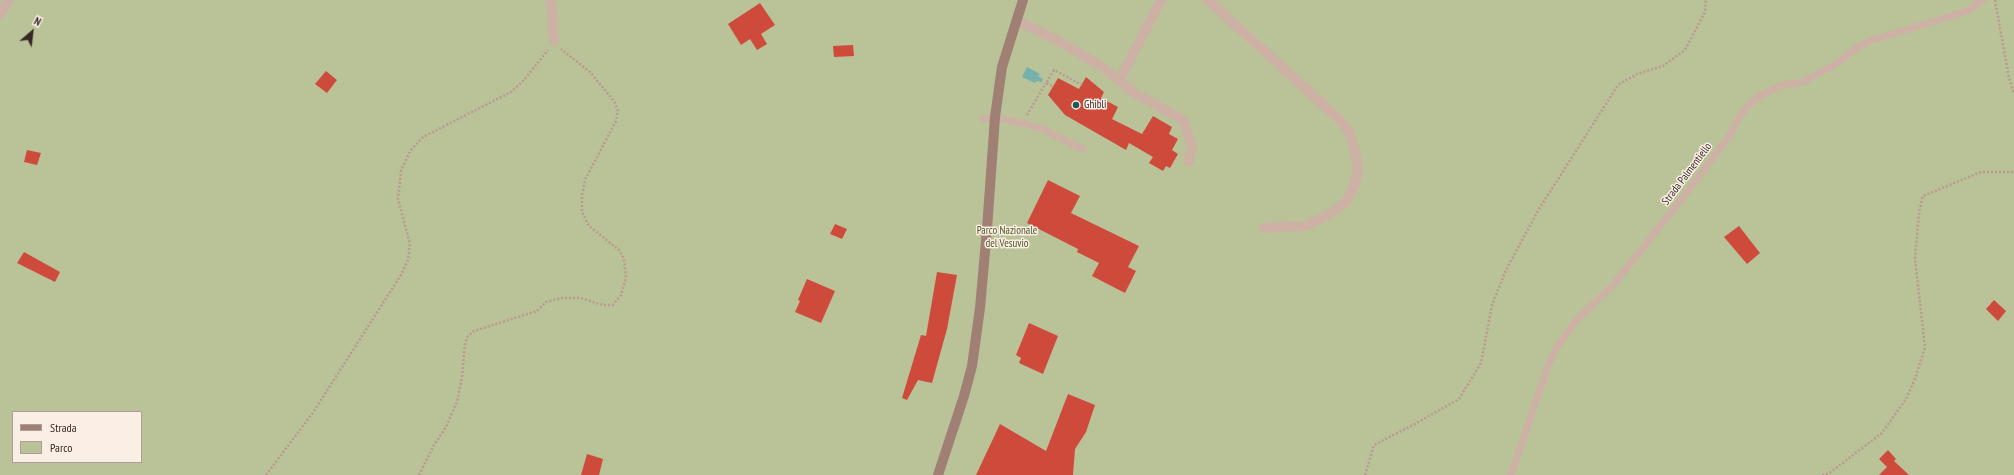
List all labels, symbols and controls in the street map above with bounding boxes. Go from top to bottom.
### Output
north arrow [12,12,52,52]
text: N [32,14,44,29]
place label: Ghibli [1084,98,1106,112]
marker: Ghibli [1071,100,1081,110]
street label: Strada Palmentiello [1659,140,1715,208]
park label: Parco Nazionale del Vesuvio [977,224,1037,250]
legend [12,411,142,463]
text: Strada [50,420,77,435]
text: Parco [50,440,72,455]

